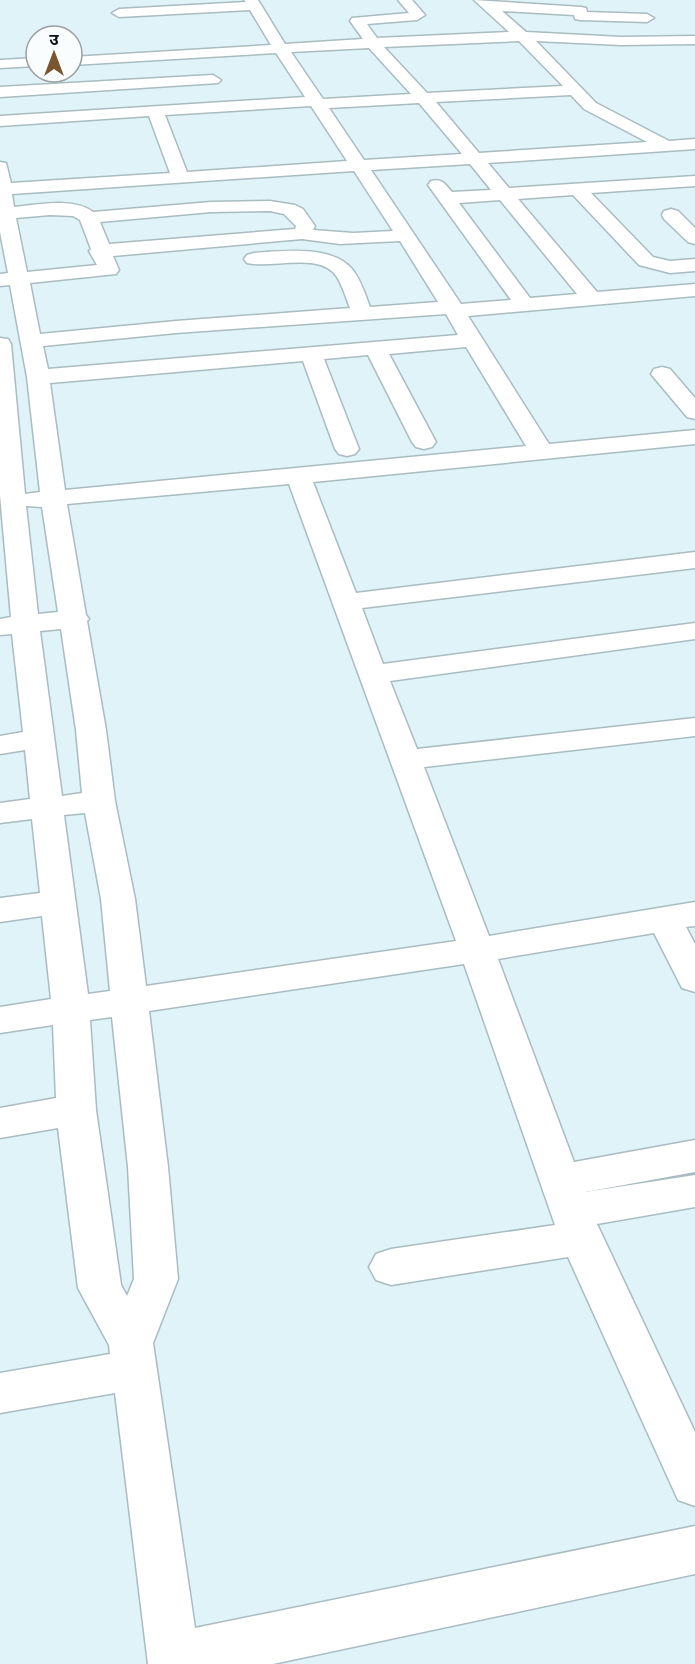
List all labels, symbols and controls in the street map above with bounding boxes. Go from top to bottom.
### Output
north arrow [24,24,84,84]
text: उ [49,30,59,49]

